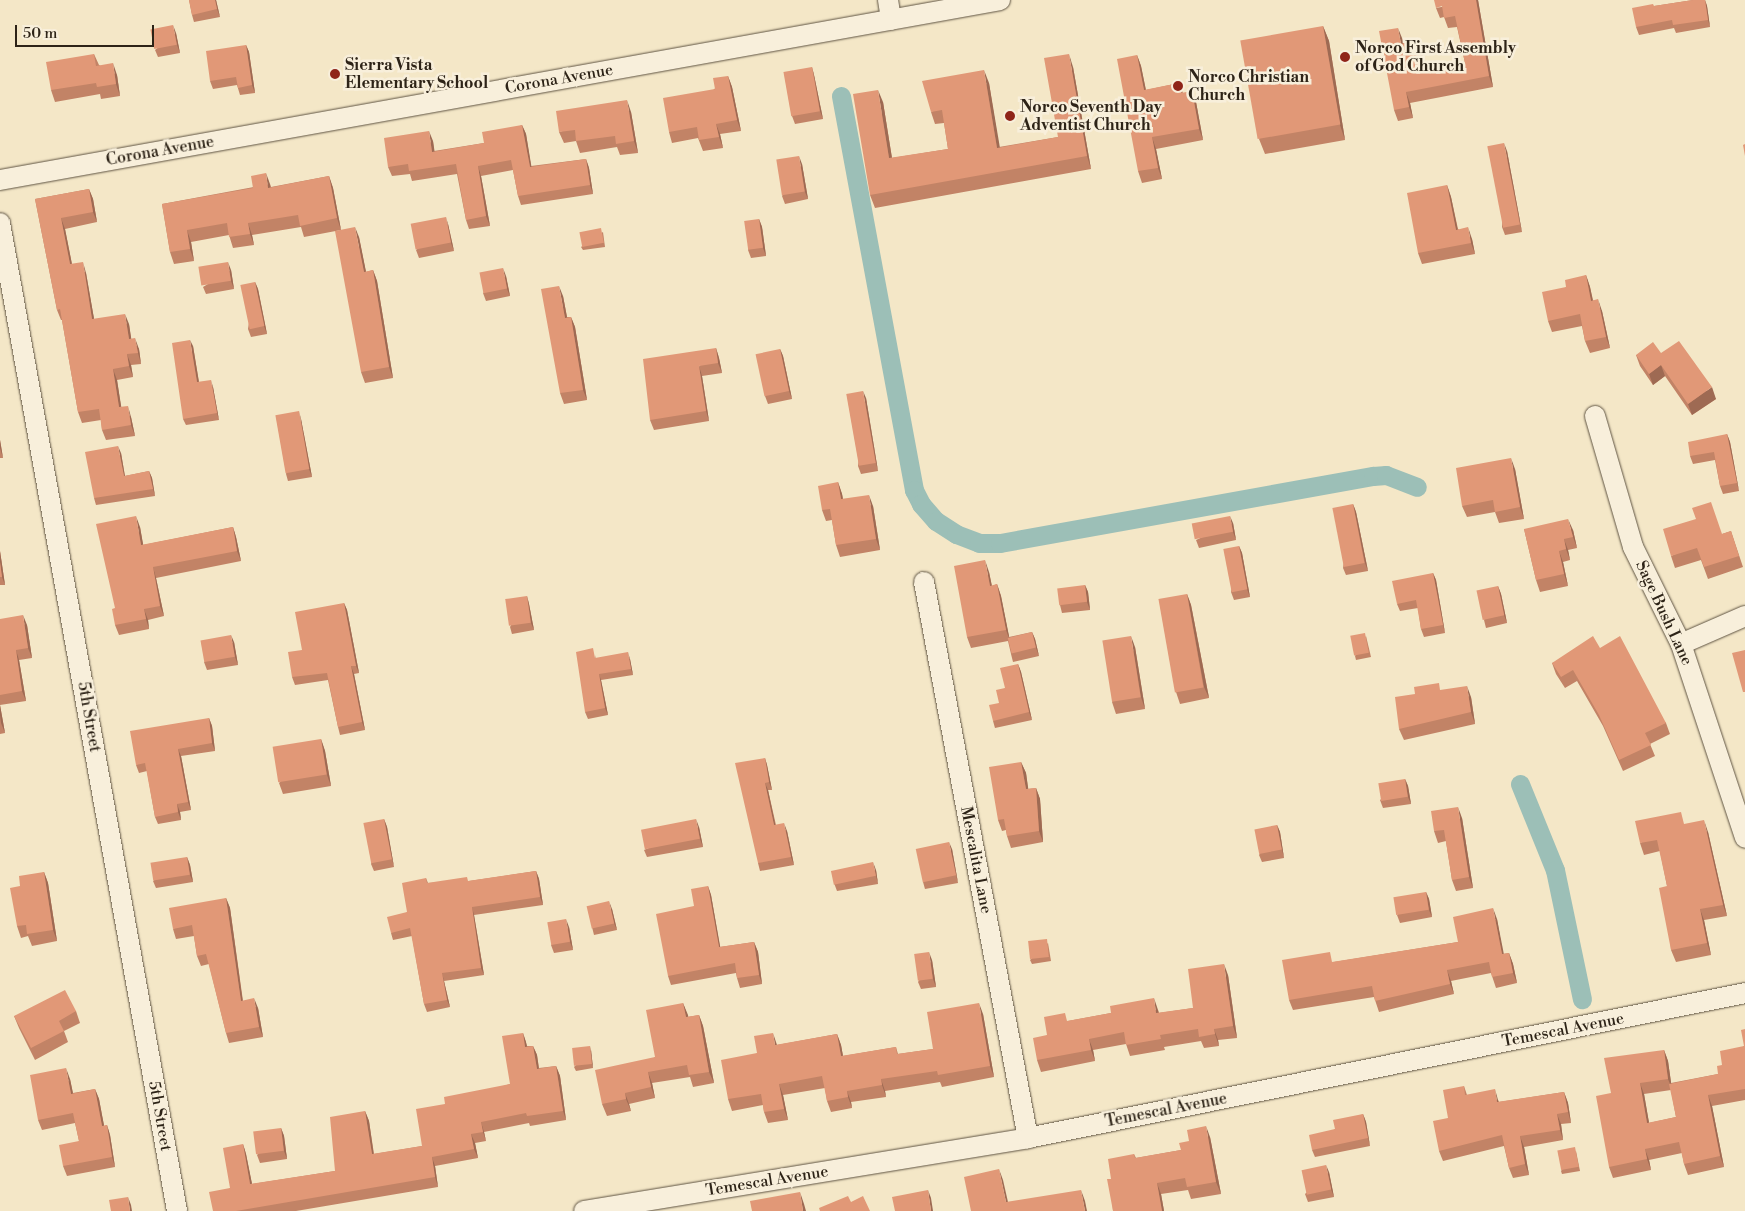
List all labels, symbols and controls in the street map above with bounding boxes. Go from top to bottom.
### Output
scale bar [18,15,156,47]
text: 50 m [23,24,57,43]
place label: Norco First Assembly of God Church [1355,38,1516,76]
marker: Norco First Assembly of God Church [1339,51,1351,63]
place label: Sierra Vista Elementary School [345,55,488,93]
street label: Corona Avenue [503,60,615,98]
place label: Norco Christian Church [1188,67,1309,105]
marker: Sierra Vista Elementary School [329,68,341,80]
marker: Norco Christian Church [1172,80,1184,92]
place label: Norco Seventh Day Adventist Church [1020,97,1162,135]
marker: Norco Seventh Day Adventist Church [1004,110,1016,122]
street label: Corona Avenue [104,132,216,170]
street label: Sage Bush Lane [1631,558,1697,668]
street label: 5th Street [73,680,105,754]
street label: Mescalita Lane [956,805,996,915]
street label: Temescal Avenue [1500,1009,1626,1051]
street label: 5th Street [144,1079,176,1153]
street label: Temescal Avenue [1103,1089,1229,1131]
street label: Temescal Avenue [704,1162,830,1200]

